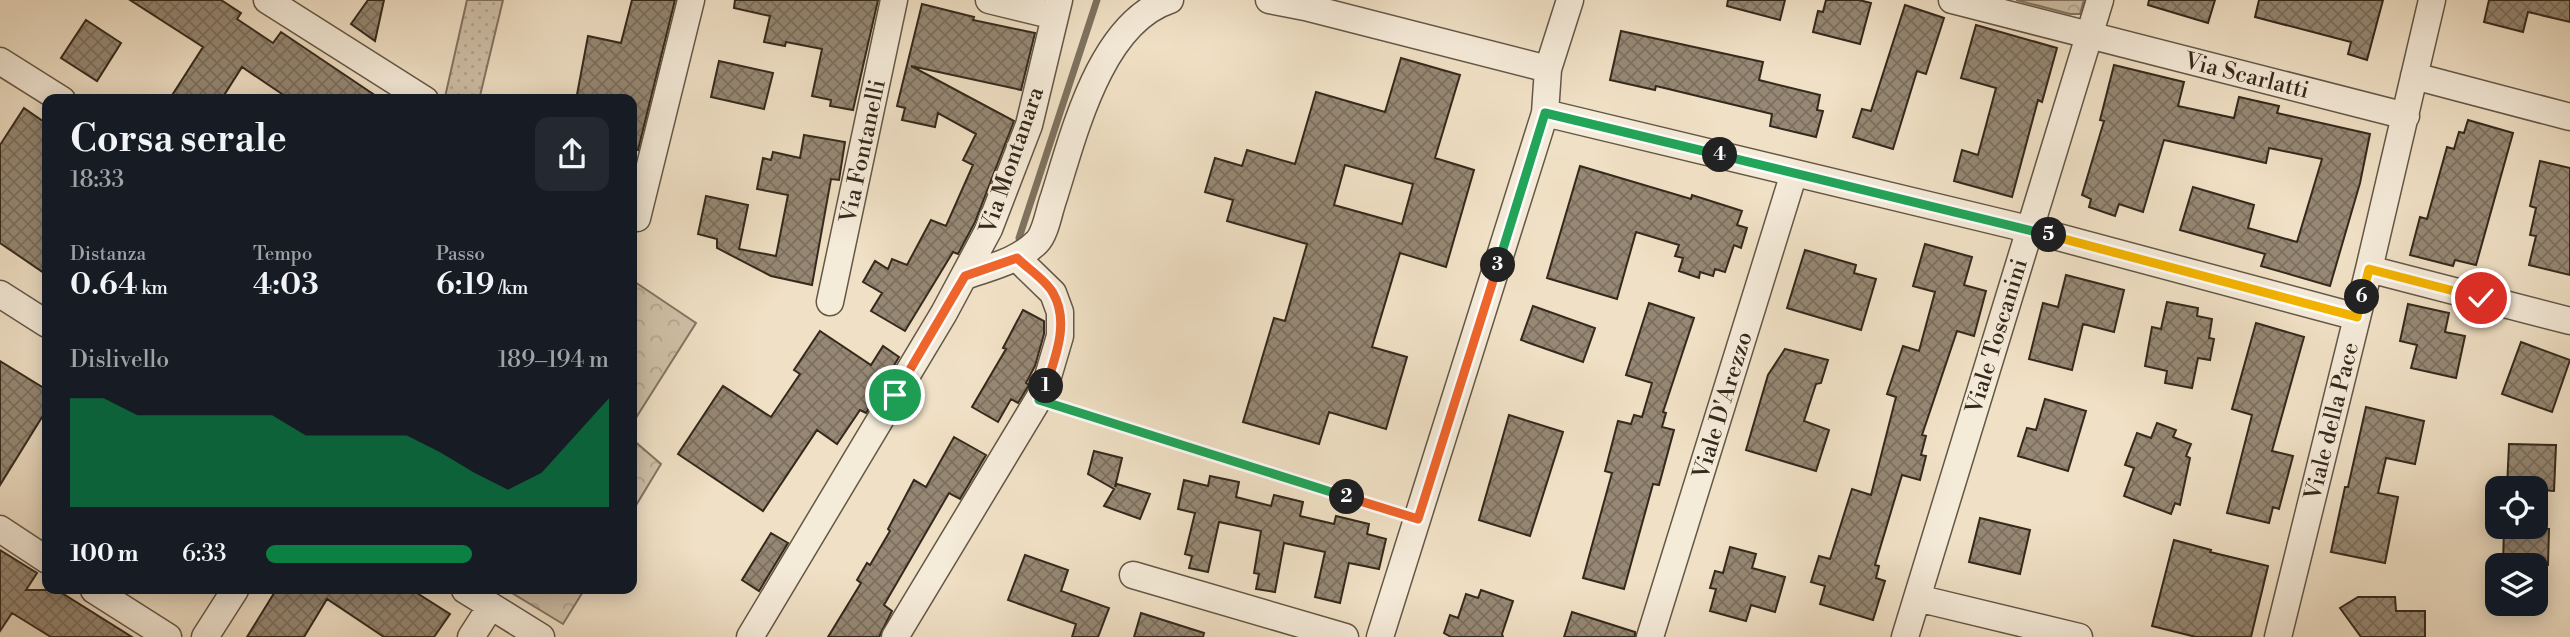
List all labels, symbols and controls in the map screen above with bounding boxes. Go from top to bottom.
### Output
street label: Via Scarlatti [2181,47,2312,105]
street label: Via Fontanelli [834,77,892,226]
street label: Via Montanara [973,83,1050,238]
text: Corsa serale [70,116,287,163]
button: share [535,117,609,191]
pin: 4 [1702,138,1738,172]
text: 4 [1713,142,1726,166]
text: 18:33 [70,166,124,194]
pin: 5 [2032,218,2066,252]
text: 5 [2043,222,2054,246]
text: Distanza [70,242,146,266]
text: Tempo [253,242,312,266]
text: Passo [436,242,485,266]
pin: 3 [1480,247,1516,282]
text: 3 [1492,252,1503,276]
street label: Viale Toscanini [1960,255,2034,418]
text: 0.64 [70,266,138,304]
text: 4:03 [253,266,319,304]
text: 6:19 [436,266,494,304]
pin [2451,268,2511,328]
text: km [138,276,168,300]
text: /km [494,276,528,300]
icon: check [2462,279,2500,317]
pin: 6 [2344,280,2380,314]
text: 6 [2356,284,2367,308]
street label: Viale D'Arezzo [1687,328,1759,483]
street label: Viale della Pace [2299,339,2365,504]
text: Dislivello [70,346,169,374]
text: 189–194 m [498,346,609,374]
pin [865,365,925,425]
pin: 1 [1028,368,1064,404]
text: 1 [1041,373,1050,397]
icon: arrive [876,376,914,414]
map controls [2485,476,2548,616]
button: locate [2485,476,2548,539]
pin: 2 [1330,480,1364,514]
text: 2 [1341,484,1352,508]
text: 100 m [70,540,138,568]
text: 6:33 [182,540,227,568]
button: layers [2485,553,2548,616]

